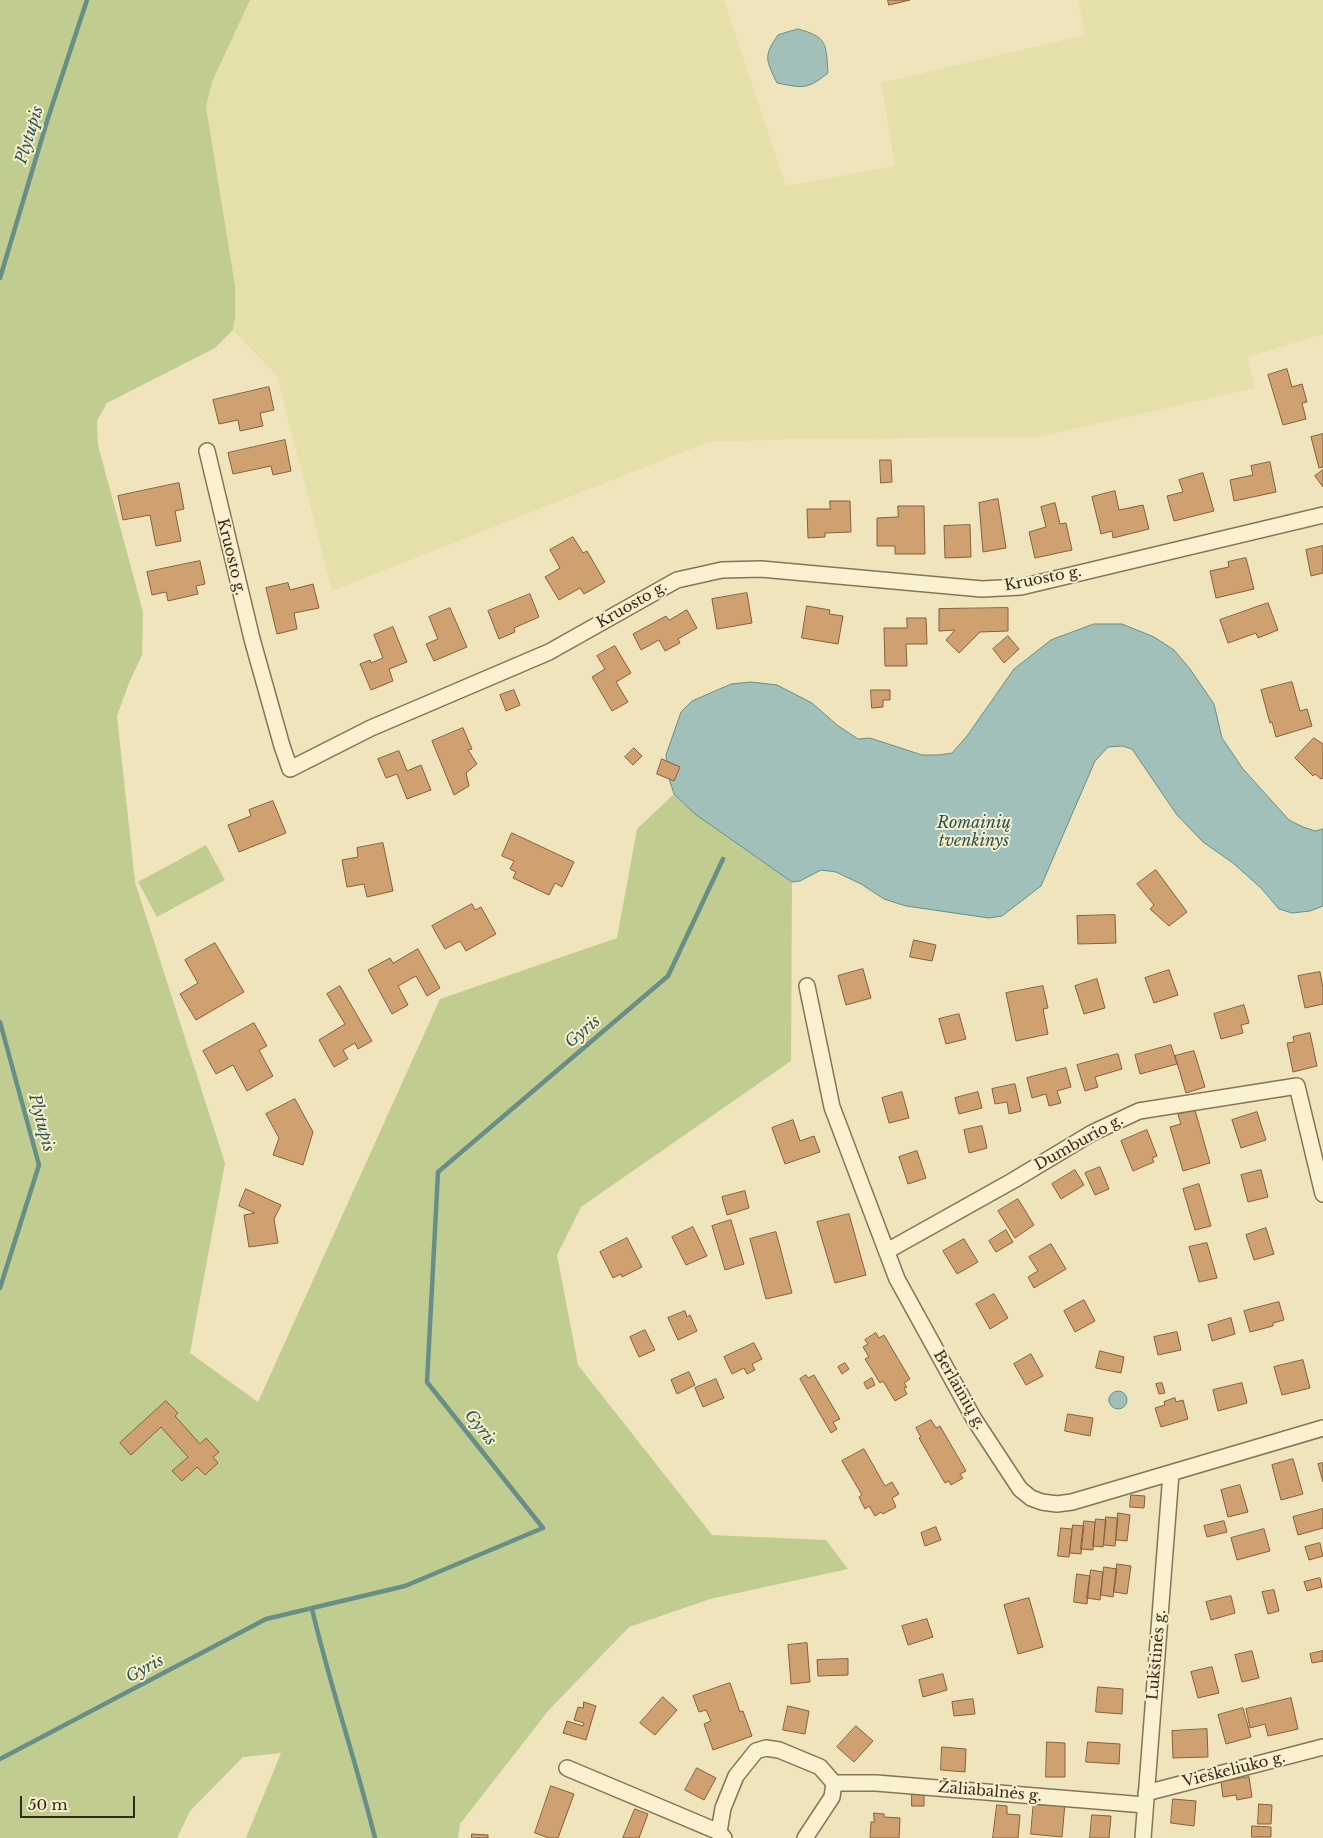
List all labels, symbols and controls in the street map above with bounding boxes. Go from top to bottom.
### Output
water label: Plytupis [12,104,48,166]
street label: Kruosto g. [213,517,249,597]
street label: Kruosto g. [1003,563,1083,595]
street label: Kruosto g. [594,578,670,632]
water label: Romainių tvenkinys [937,813,1011,851]
water label: Gyris [561,1012,605,1052]
water label: Plytupis [24,1092,58,1154]
street label: Dumburio g. [1032,1111,1126,1175]
street label: Berlainių g. [929,1347,989,1433]
water label: Gyris [460,1406,500,1450]
street label: Lukštinės g. [1144,1609,1170,1701]
water label: Gyris [123,1651,167,1687]
street label: Vieškeliuko g. [1181,1749,1287,1791]
street label: Žaliabalnės g. [937,1778,1043,1806]
scale bar [22,1786,138,1818]
text: 50 m [28,1795,68,1814]

